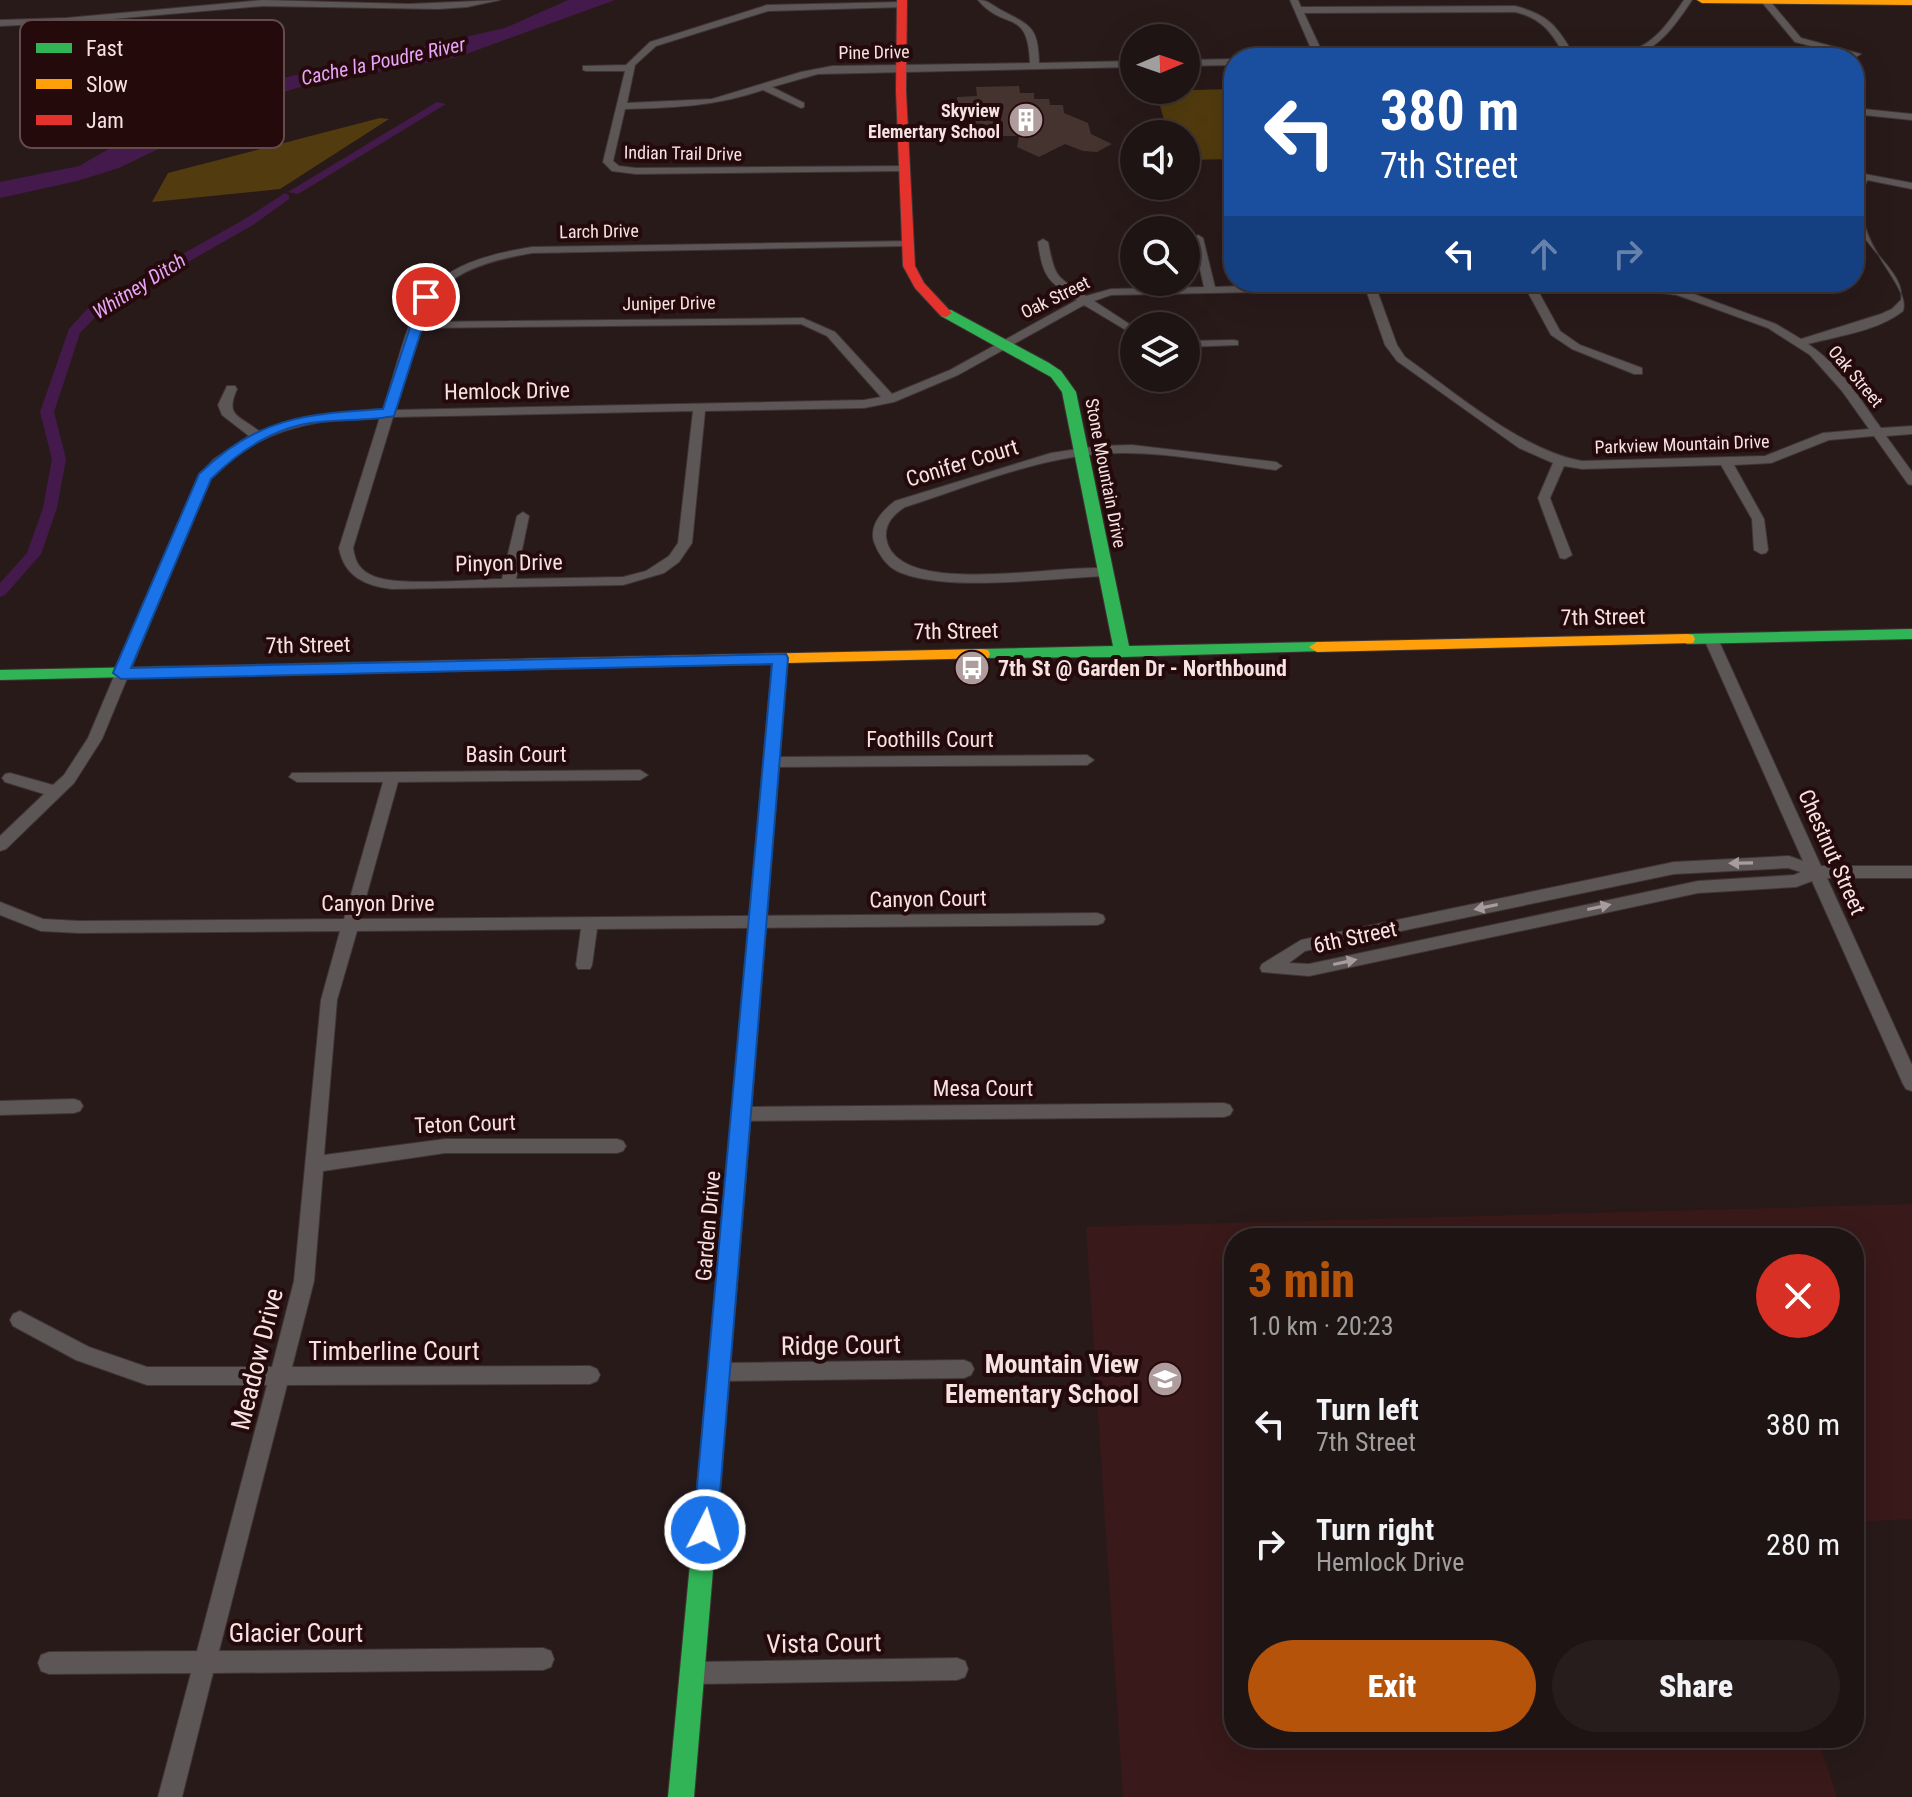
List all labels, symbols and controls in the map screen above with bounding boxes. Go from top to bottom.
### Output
legend [20,20,284,148]
north arrow [1120,24,1200,104]
map controls [1120,24,1200,392]
water label: Cache la Poudre River [299,32,468,90]
text: Fast [86,36,123,61]
street label: Pine Drive [838,41,910,63]
text: Slow [86,72,128,97]
text: 380 m [1380,78,1519,144]
icon: left [1248,80,1352,184]
place label: Skyview Elemertary School [868,100,1001,142]
building icon: Skyview Elemertary School [1007,101,1045,139]
text: Jam [86,108,124,133]
button: sound [1120,120,1200,200]
street label: Indian Trail Drive [624,141,742,165]
text: 7th Street [1380,145,1518,187]
button: search [1120,216,1200,296]
street label: Larch Drive [559,220,639,242]
icon: left [1438,232,1482,276]
icon: ahead [1522,232,1566,276]
icon: right [1606,232,1650,276]
water label: Whitney Ditch [88,248,190,324]
pin [392,263,460,331]
street label: Oak Street [1017,271,1093,323]
icon: arrive [404,275,448,319]
street label: Juniper Drive [622,292,716,314]
button: layers [1120,312,1200,392]
street label: Oak Street [1824,341,1888,411]
street label: Hemlock Drive [444,377,570,405]
street label: Stone Mountain Drive [1081,397,1131,549]
street label: Parkview Mountain Drive [1594,430,1770,458]
street label: Conifer Court [903,434,1021,492]
street label: Pinyon Drive [455,550,563,576]
street label: 7th Street [1560,604,1646,630]
street label: 7th Street [913,618,999,644]
street label: 7th Street [265,632,351,658]
bus stop icon: 7th St @ Garden Dr - Northbound [953,649,991,687]
place label: 7th St @ Garden Dr - Northbound [998,656,1287,681]
street label: Foothills Court [866,727,994,752]
street label: Basin Court [465,742,567,767]
street label: Chestnut Street [1793,786,1871,918]
one-way arrow [1728,856,1753,869]
street label: Canyon Court [869,885,987,913]
street label: Canyon Drive [321,891,435,916]
one-way arrow [1587,900,1612,913]
one-way arrow [1473,901,1498,914]
street label: 6th Street [1311,916,1399,958]
one-way arrow [1333,955,1358,968]
street label: Mesa Court [933,1076,1033,1101]
street label: Teton Court [414,1110,516,1138]
street label: Garden Drive [691,1170,725,1282]
text: 3 min [1248,1252,1355,1309]
button: close [1756,1254,1840,1338]
street label: Meadow Drive [225,1285,289,1433]
text: 1.0 km · 20:23 [1248,1311,1393,1341]
street label: Ridge Court [781,1329,901,1361]
street label: Timberline Court [308,1336,480,1366]
place label: Mountain View Elementary School [945,1349,1140,1409]
school or university icon: Mountain View Elementary School [1146,1360,1184,1398]
text: Turn left [1316,1392,1419,1427]
icon: left [1248,1402,1292,1446]
text: 380 m [1766,1407,1840,1442]
text: 7th Street [1316,1427,1416,1457]
position arrow [663,1488,747,1572]
text: Turn right [1316,1512,1434,1547]
icon: right [1248,1522,1292,1566]
text: 280 m [1766,1527,1840,1562]
text: Hemlock Drive [1316,1547,1464,1577]
street label: Glacier Court [229,1618,363,1648]
street label: Vista Court [766,1627,882,1659]
button: Exit [1248,1640,1536,1732]
button: Share [1552,1640,1840,1732]

